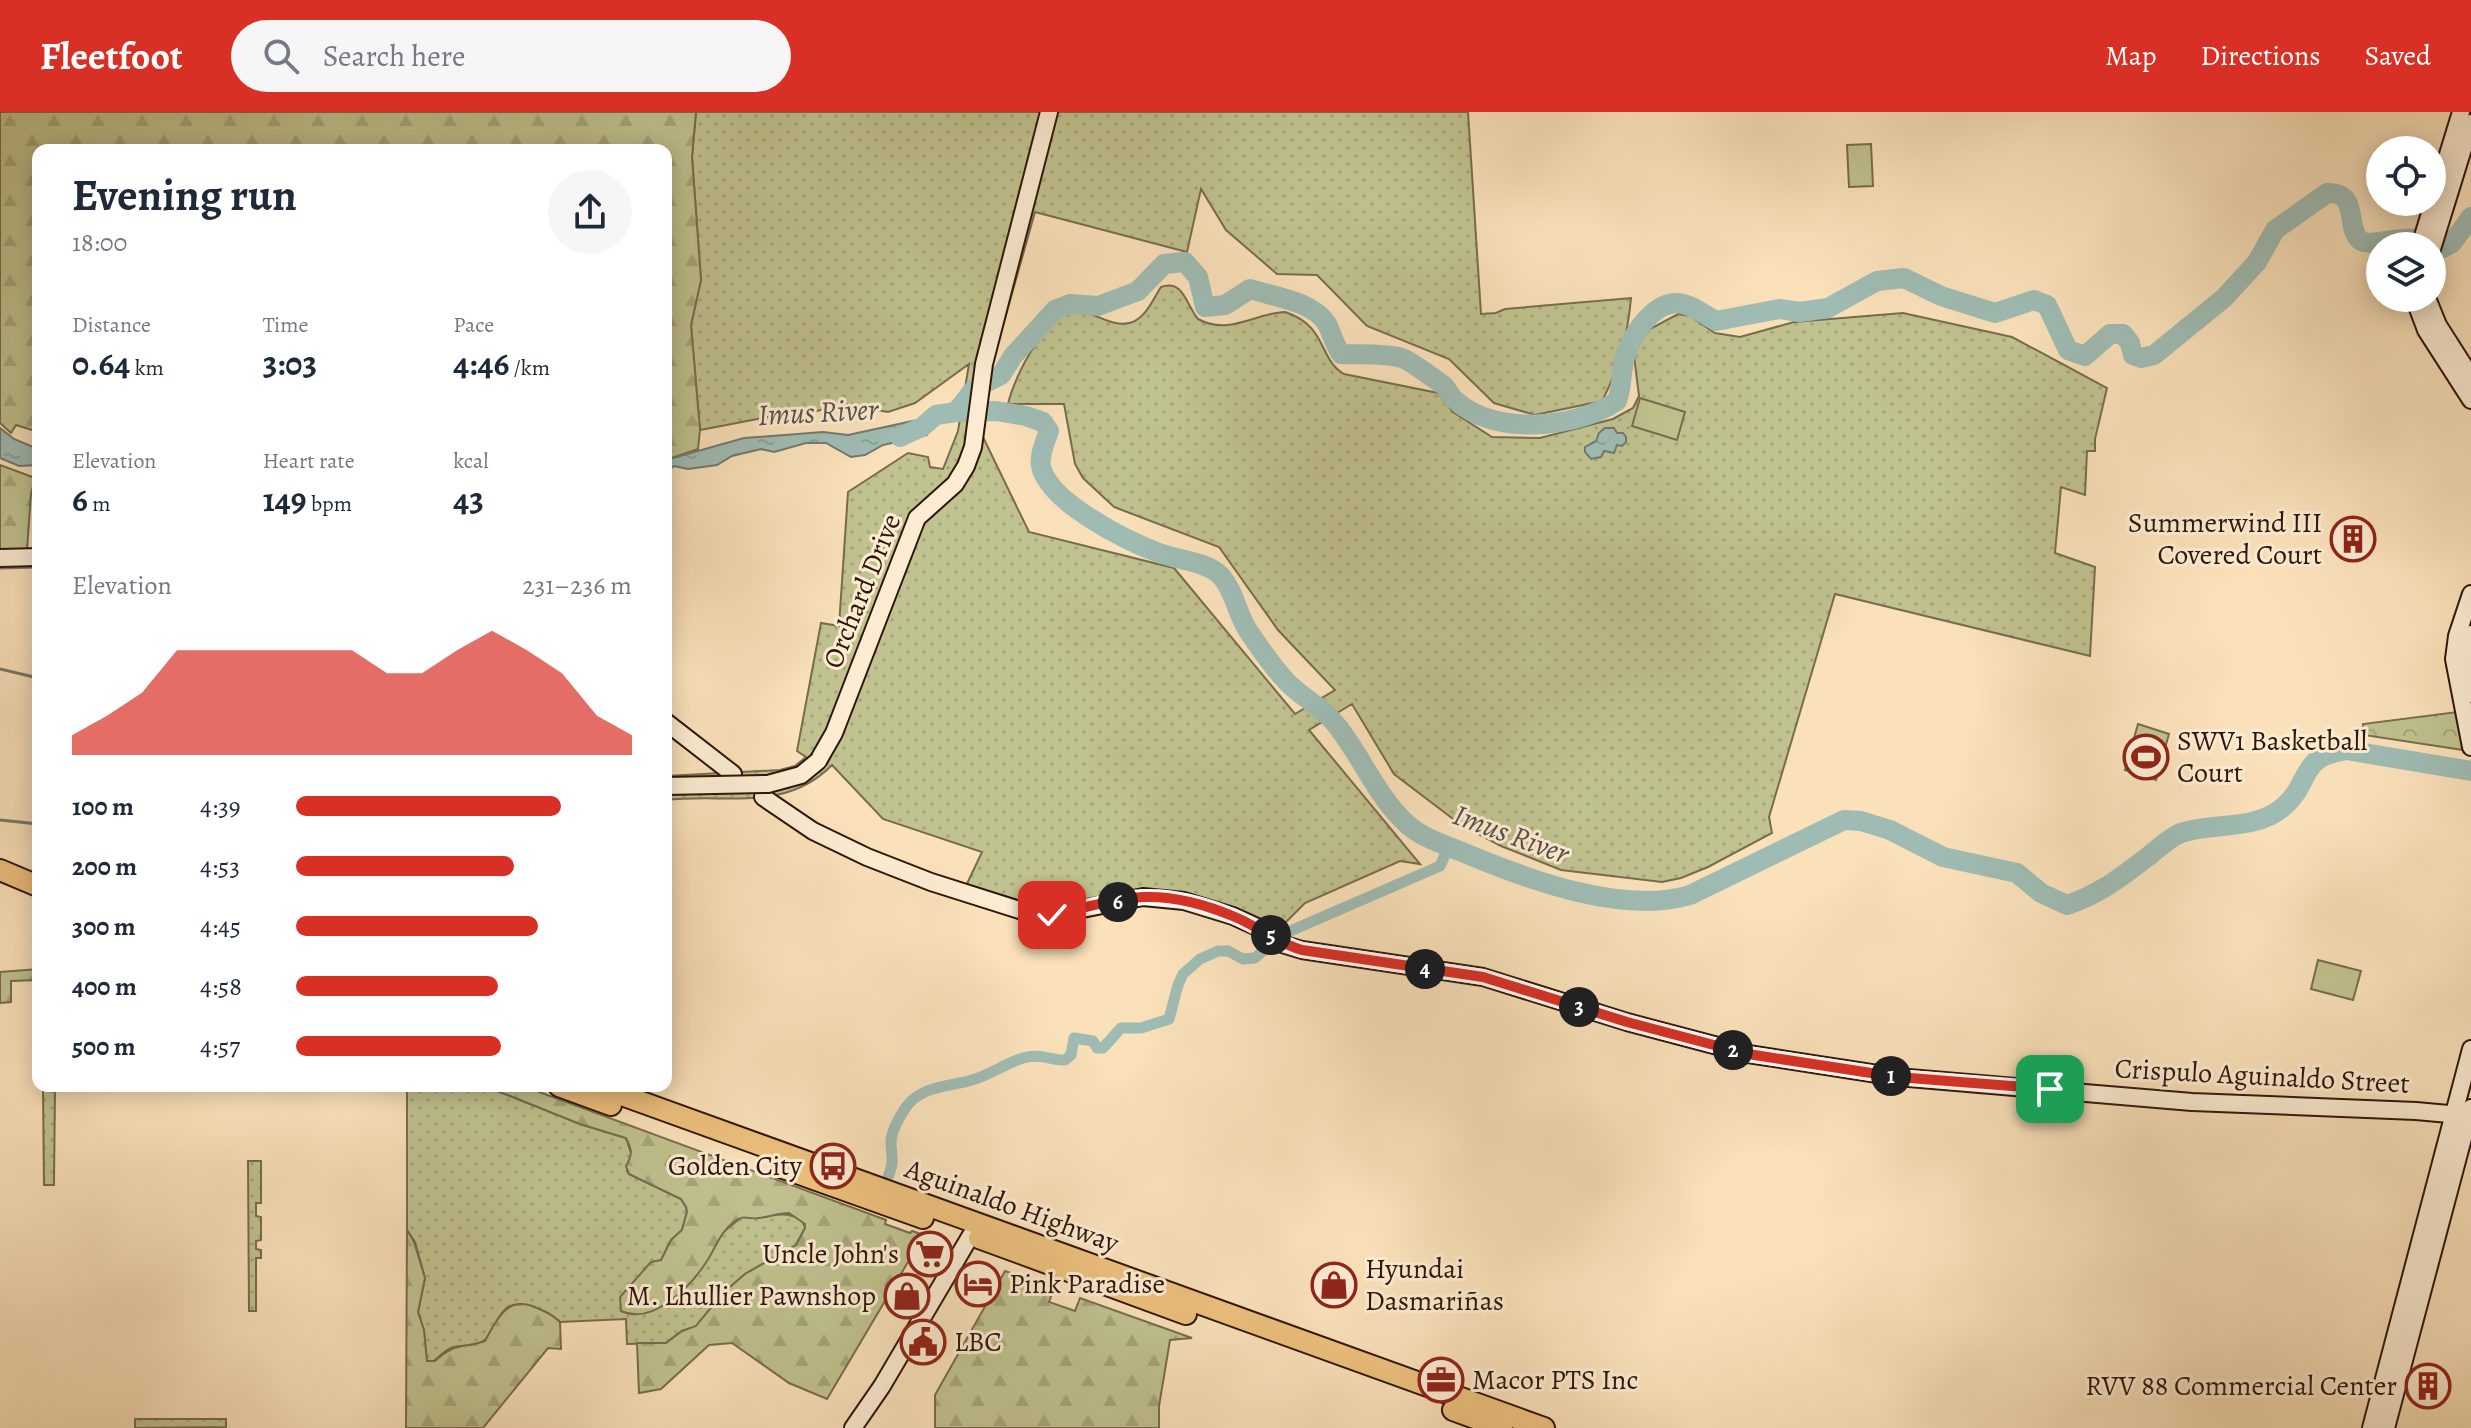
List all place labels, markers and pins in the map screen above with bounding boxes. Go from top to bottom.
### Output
place label: Summerwind III Covered Court [2128,504,2322,574]
building icon: Summerwind III Covered Court [2329,515,2377,563]
place label: SWV1 Basketball Court [2177,722,2367,792]
sports icon: SWV1 Basketball Court [2122,733,2170,781]
pin [1018,881,1086,949]
pin: 6 [1098,882,1138,922]
pin: 5 [1251,915,1291,955]
pin: 4 [1405,949,1445,989]
pin: 3 [1559,987,1599,1027]
pin: 2 [1713,1030,1753,1070]
pin [2016,1055,2084,1123]
pin: 1 [1871,1056,1911,1096]
bus stop icon: Golden City [809,1142,857,1190]
place label: Golden City [668,1147,803,1185]
supermarket icon: Uncle John's [906,1230,954,1278]
place label: Uncle John's [762,1235,899,1273]
place label: Hyundai Dasmariñas [1365,1250,1504,1320]
hotel icon: Pink Paradise [954,1260,1002,1308]
shop icon: Hyundai Dasmariñas [1310,1261,1358,1309]
place label: Pink Paradise [1009,1265,1165,1303]
shop icon: M. Lhullier Pawnshop [883,1272,931,1320]
place label: M. Lhullier Pawnshop [627,1277,876,1315]
public building icon: LBC [899,1318,947,1366]
place label: LBC [954,1323,1002,1361]
office icon: Macor PTS Inc [1417,1356,1465,1404]
place label: Macor PTS Inc [1472,1361,1638,1399]
building icon: RVV 88 Commercial Center [2404,1362,2452,1410]
place label: RVV 88 Commercial Center [2085,1367,2397,1405]

